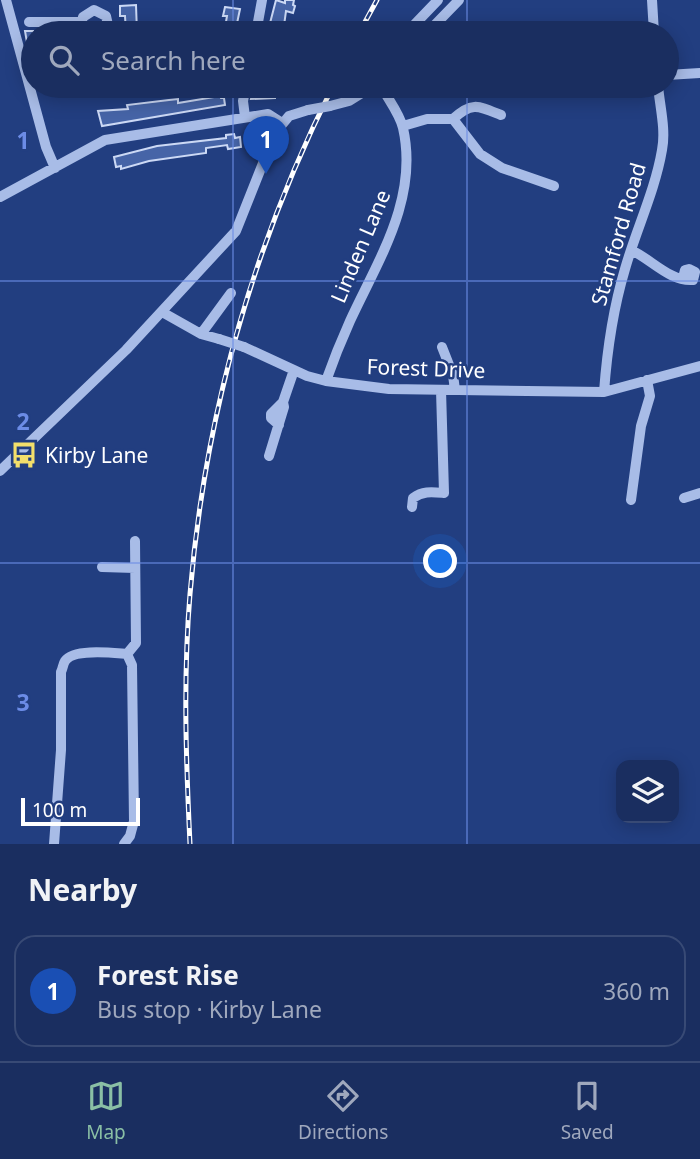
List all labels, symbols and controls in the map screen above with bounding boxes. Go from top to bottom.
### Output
search box [21,21,679,98]
icon: search [45,41,83,79]
text: Search here [101,42,246,78]
pin: 1 [243,116,289,174]
text: 1 [16,124,30,156]
street label: Stamford Road [584,159,652,309]
street label: Linden Lane [324,185,396,307]
street label: Forest Drive [366,352,486,384]
text: 2 [16,405,30,437]
bus stop icon: Kirby Lane [9,440,39,470]
place label: Kirby Lane [45,441,148,469]
your location [423,544,457,578]
text: 3 [16,686,30,718]
map controls [616,760,679,823]
button: layers [616,760,679,823]
scale bar [21,795,140,827]
text: 100 m [32,797,87,823]
text: Nearby [28,869,137,910]
text: Forest Rise [97,957,239,993]
text: 1 [46,975,60,1007]
text: 360 m [603,975,670,1007]
text: Bus stop · Kirby Lane [97,993,322,1025]
tab: Map [86,1077,126,1145]
tab: Directions [298,1077,388,1145]
tab: Saved [561,1077,614,1145]

